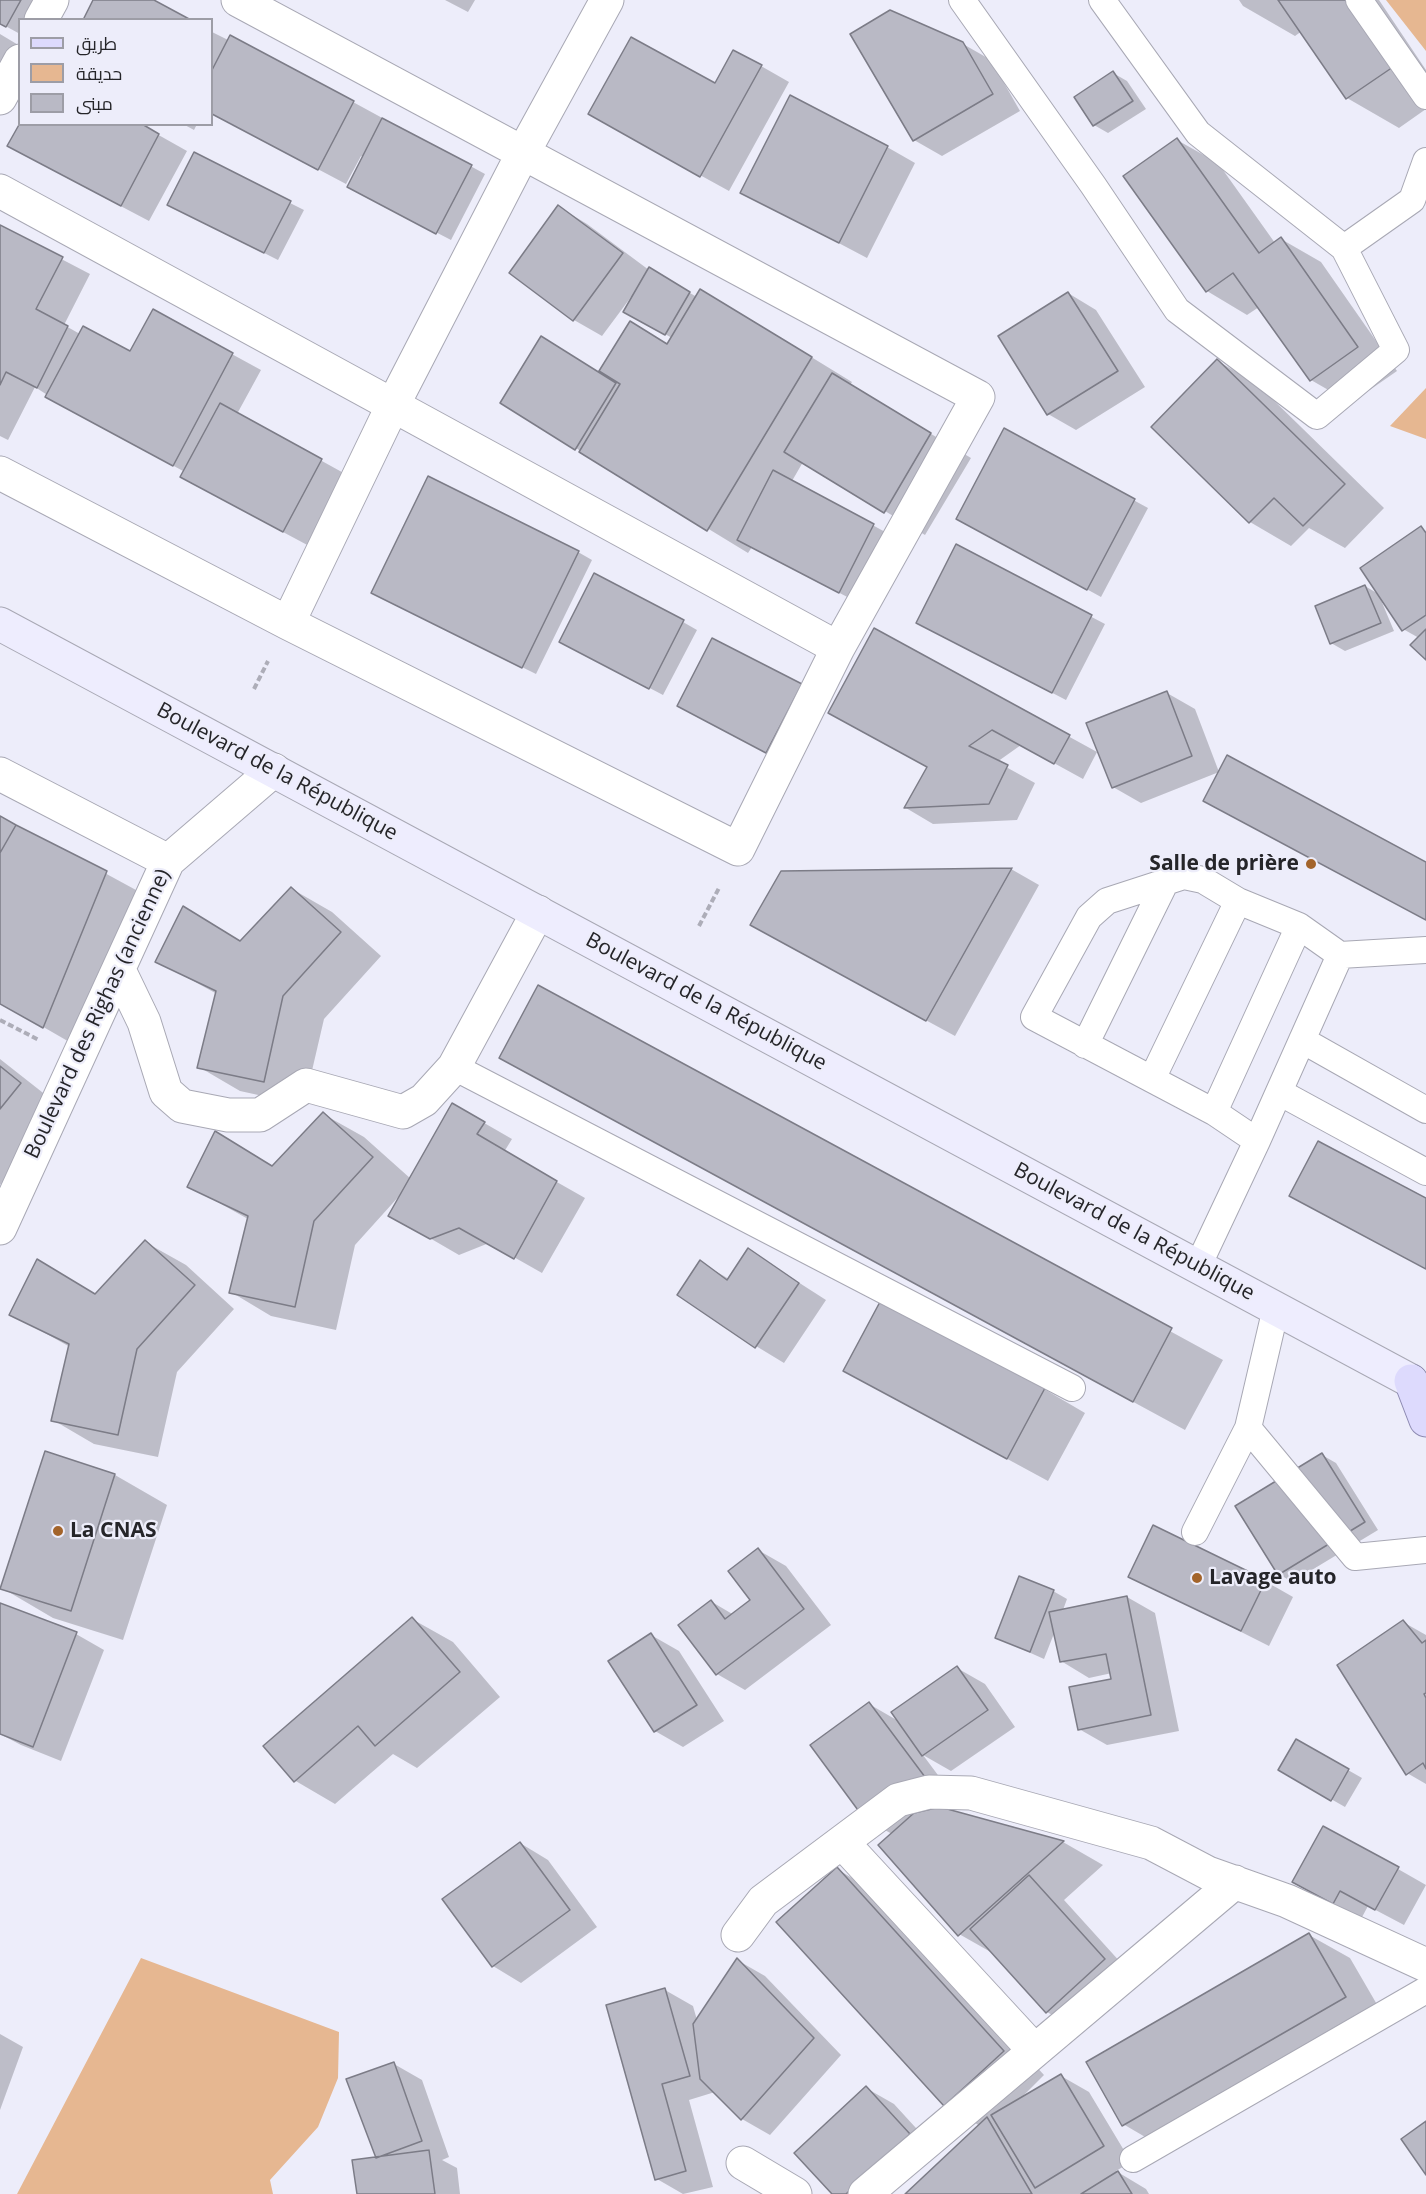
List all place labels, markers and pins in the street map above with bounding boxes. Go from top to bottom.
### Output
place label: Salle de prière [1149,851,1299,877]
marker: Salle de prière [1304,857,1318,871]
place label: La CNAS [70,1518,157,1544]
marker: La CNAS [51,1524,65,1538]
place label: Lavage auto [1209,1565,1337,1591]
marker: Lavage auto [1190,1571,1204,1585]

